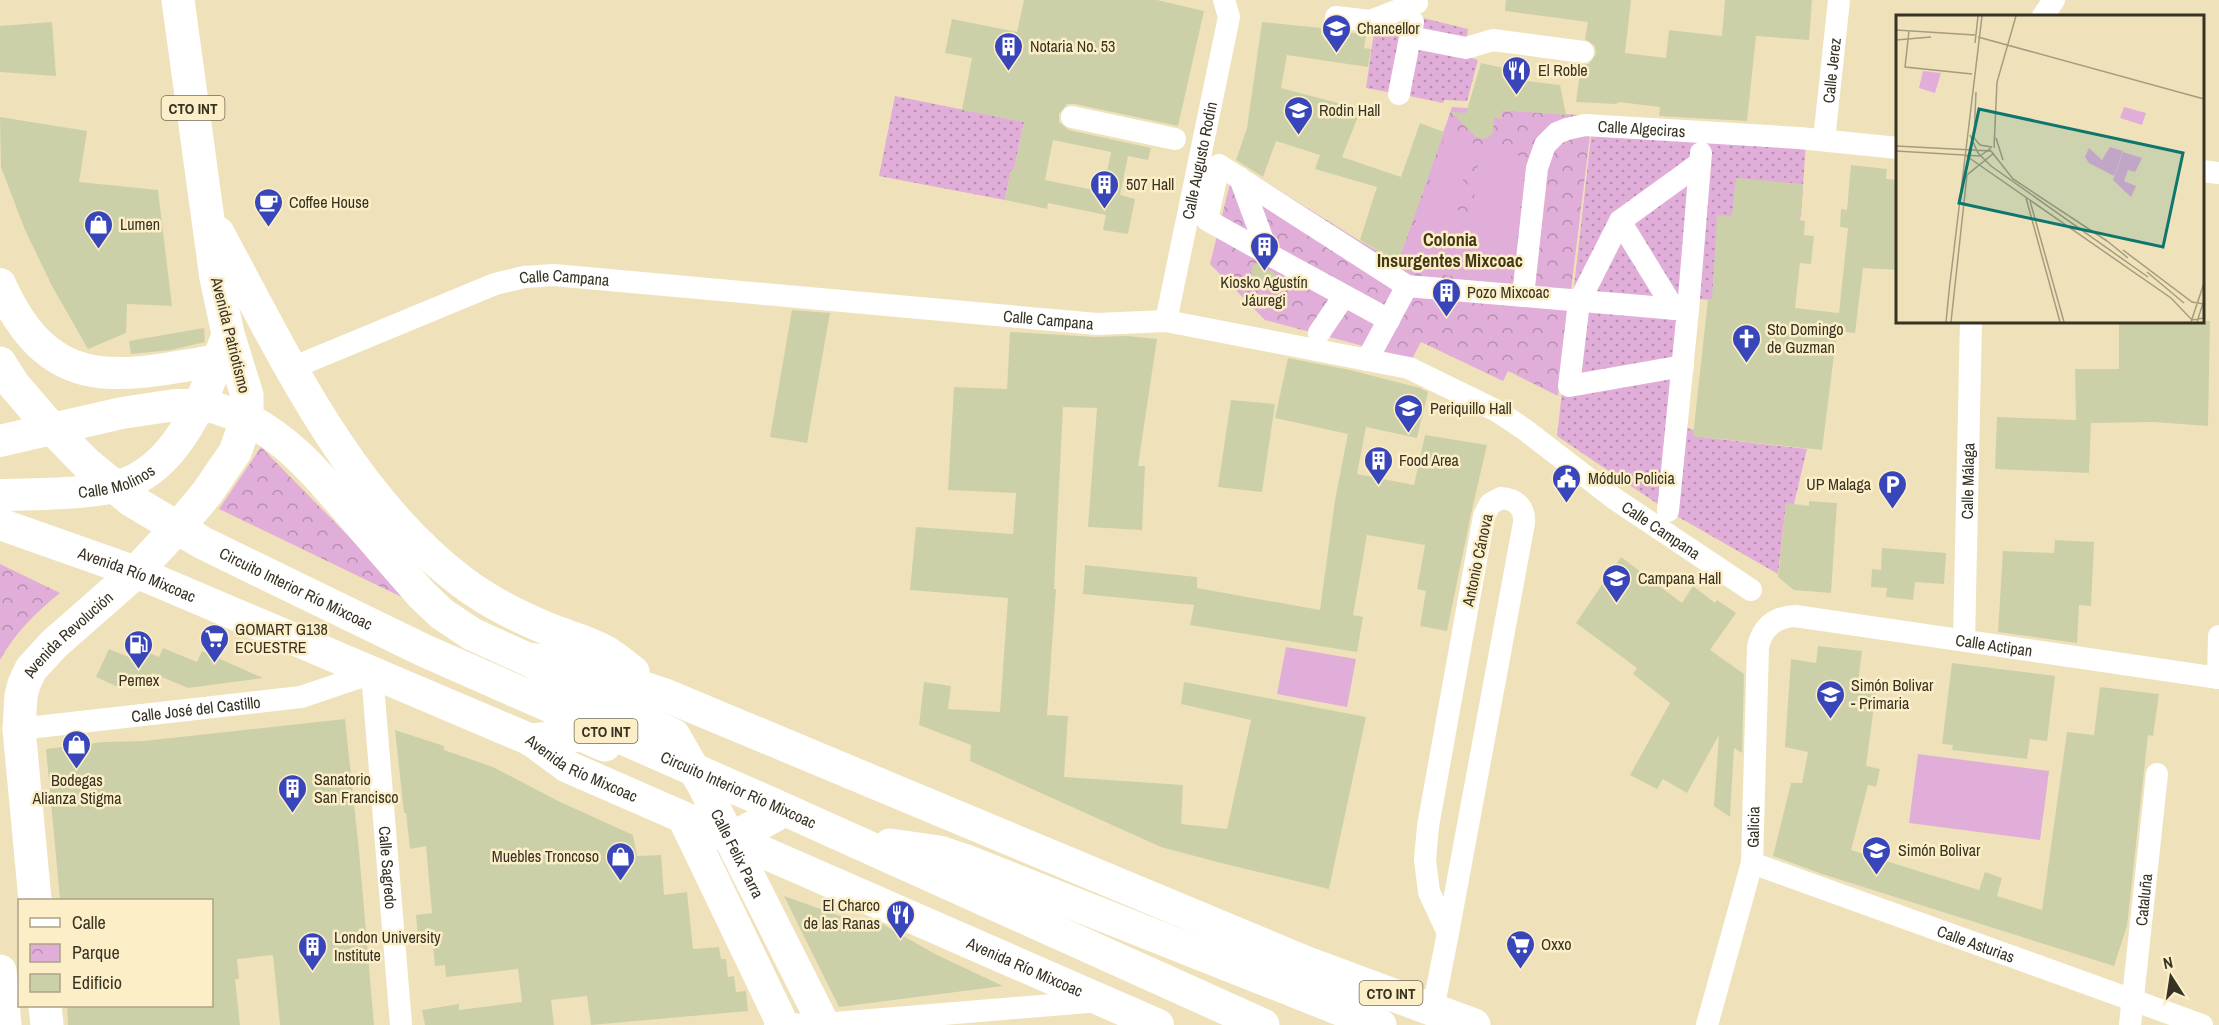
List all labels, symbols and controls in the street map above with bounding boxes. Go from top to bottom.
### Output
school or university icon: Chancellor [1320,12,1352,54]
inset map [1896,15,2204,322]
place label: Chancellor [1357,17,1420,39]
building icon: Notaria No. 53 [993,30,1025,72]
place label: Notaria No. 53 [1030,35,1115,57]
street label: Calle Jerez [1817,36,1846,104]
restaurant icon: El Roble [1501,54,1533,96]
place label: El Roble [1538,59,1588,81]
school or university icon: Rodin Hall [1282,94,1314,136]
road number: CTO INT [162,96,224,120]
place label: Rodin Hall [1319,99,1380,121]
street label: Calle Augusto Rodin [1176,100,1222,221]
street label: Calle Algeciras [1597,115,1686,142]
building icon: 507 Hall [1089,168,1121,210]
place label: 507 Hall [1126,173,1174,195]
cafe icon: Coffee House [252,186,284,228]
place label: Coffee House [289,191,369,213]
shop icon: Lumen [83,208,115,250]
place label: Lumen [120,213,160,235]
district label: Colonia Insurgentes Mixcoac [1377,227,1523,273]
building icon: Kiosko Agustín Jáuregi [1248,230,1280,272]
street label: Calle Campana [517,264,611,291]
place label: Kiosko Agustín Jáuregi [1220,271,1308,311]
street label: Avenida Patriotismo [206,274,256,395]
building icon: Pozo Mixcoac [1430,276,1462,318]
place label: Pozo Mixcoac [1467,281,1550,303]
street label: Calle Campana [1002,305,1095,335]
place label: Sto Domingo de Guzman [1767,318,1844,358]
church icon: Sto Domingo de Guzman [1730,322,1762,364]
school or university icon: Periquillo Hall [1393,392,1425,434]
place label: Periquillo Hall [1430,397,1512,419]
street label: Calle Málaga [1956,442,1979,520]
building icon: Food Area [1362,444,1394,486]
place label: Food Area [1399,449,1460,471]
street label: Calle Molinos [77,459,159,503]
public building icon: Módulo Policia [1551,462,1583,504]
place label: Módulo Policia [1588,467,1675,489]
parking icon: UP Malaga [1876,468,1908,510]
place label: UP Malaga [1806,473,1872,495]
street label: Calle Campana [1617,496,1705,565]
street label: Antonio Cánova [1456,511,1498,609]
street label: Avenida Río Mixcoac [74,541,200,607]
street label: Circuito Interior Río Mixcoac [216,542,377,635]
school or university icon: Campana Hall [1601,562,1633,604]
place label: Campana Hall [1638,567,1721,589]
street label: Avenida Revolución [17,586,118,682]
place label: GOMART G138 ECUESTRE [235,618,328,658]
supermarket icon: GOMART G138 ECUESTRE [198,622,230,664]
fuel station icon: Pemex [123,628,155,670]
street label: Calle Actipan [1954,629,2034,662]
place label: Pemex [119,669,160,691]
place label: Simón Bolivar - Primaria [1851,674,1934,714]
school or university icon: Simón Bolivar - Primaria [1814,678,1846,720]
street label: Calle José del Castillo [130,691,262,727]
road number: CTO INT [574,719,638,743]
shop icon: Bodegas Alianza Stigma [61,728,93,770]
street label: Avenida Río Mixcoac [521,728,642,807]
street label: Circuito Interior Río Mixcoac [657,745,820,834]
place label: Sanatorio San Francisco [314,768,399,808]
place label: Bodegas Alianza Stigma [32,769,122,809]
building icon: Sanatorio San Francisco [277,772,309,814]
street label: Calle Felix Parra [706,805,769,902]
street label: Galicia [1741,805,1765,848]
street label: Calle Sagredo [374,825,402,910]
school or university icon: Simón Bolivar [1861,834,1893,876]
place label: Simón Bolivar [1898,839,1981,861]
shop icon: Muebles Troncoso [604,840,636,882]
place label: Muebles Troncoso [492,845,599,867]
street label: Cataluña [2130,872,2157,927]
place label: El Charco de las Ranas [803,894,880,934]
restaurant icon: El Charco de las Ranas [885,898,917,940]
legend [18,899,213,1007]
text: Calle [72,910,106,935]
street label: Calle Asturias [1934,920,2018,968]
place label: London University Institute [334,926,441,966]
supermarket icon: Oxxo [1504,928,1536,970]
building icon: London University Institute [297,930,329,972]
street label: Avenida Río Mixcoac [963,931,1087,1002]
place label: Oxxo [1541,933,1572,955]
text: Parque [72,940,120,965]
north arrow [2141,947,2201,1007]
text: N [2161,951,2175,974]
text: Edificio [72,970,122,995]
road number: CTO INT [1360,981,1422,1005]

